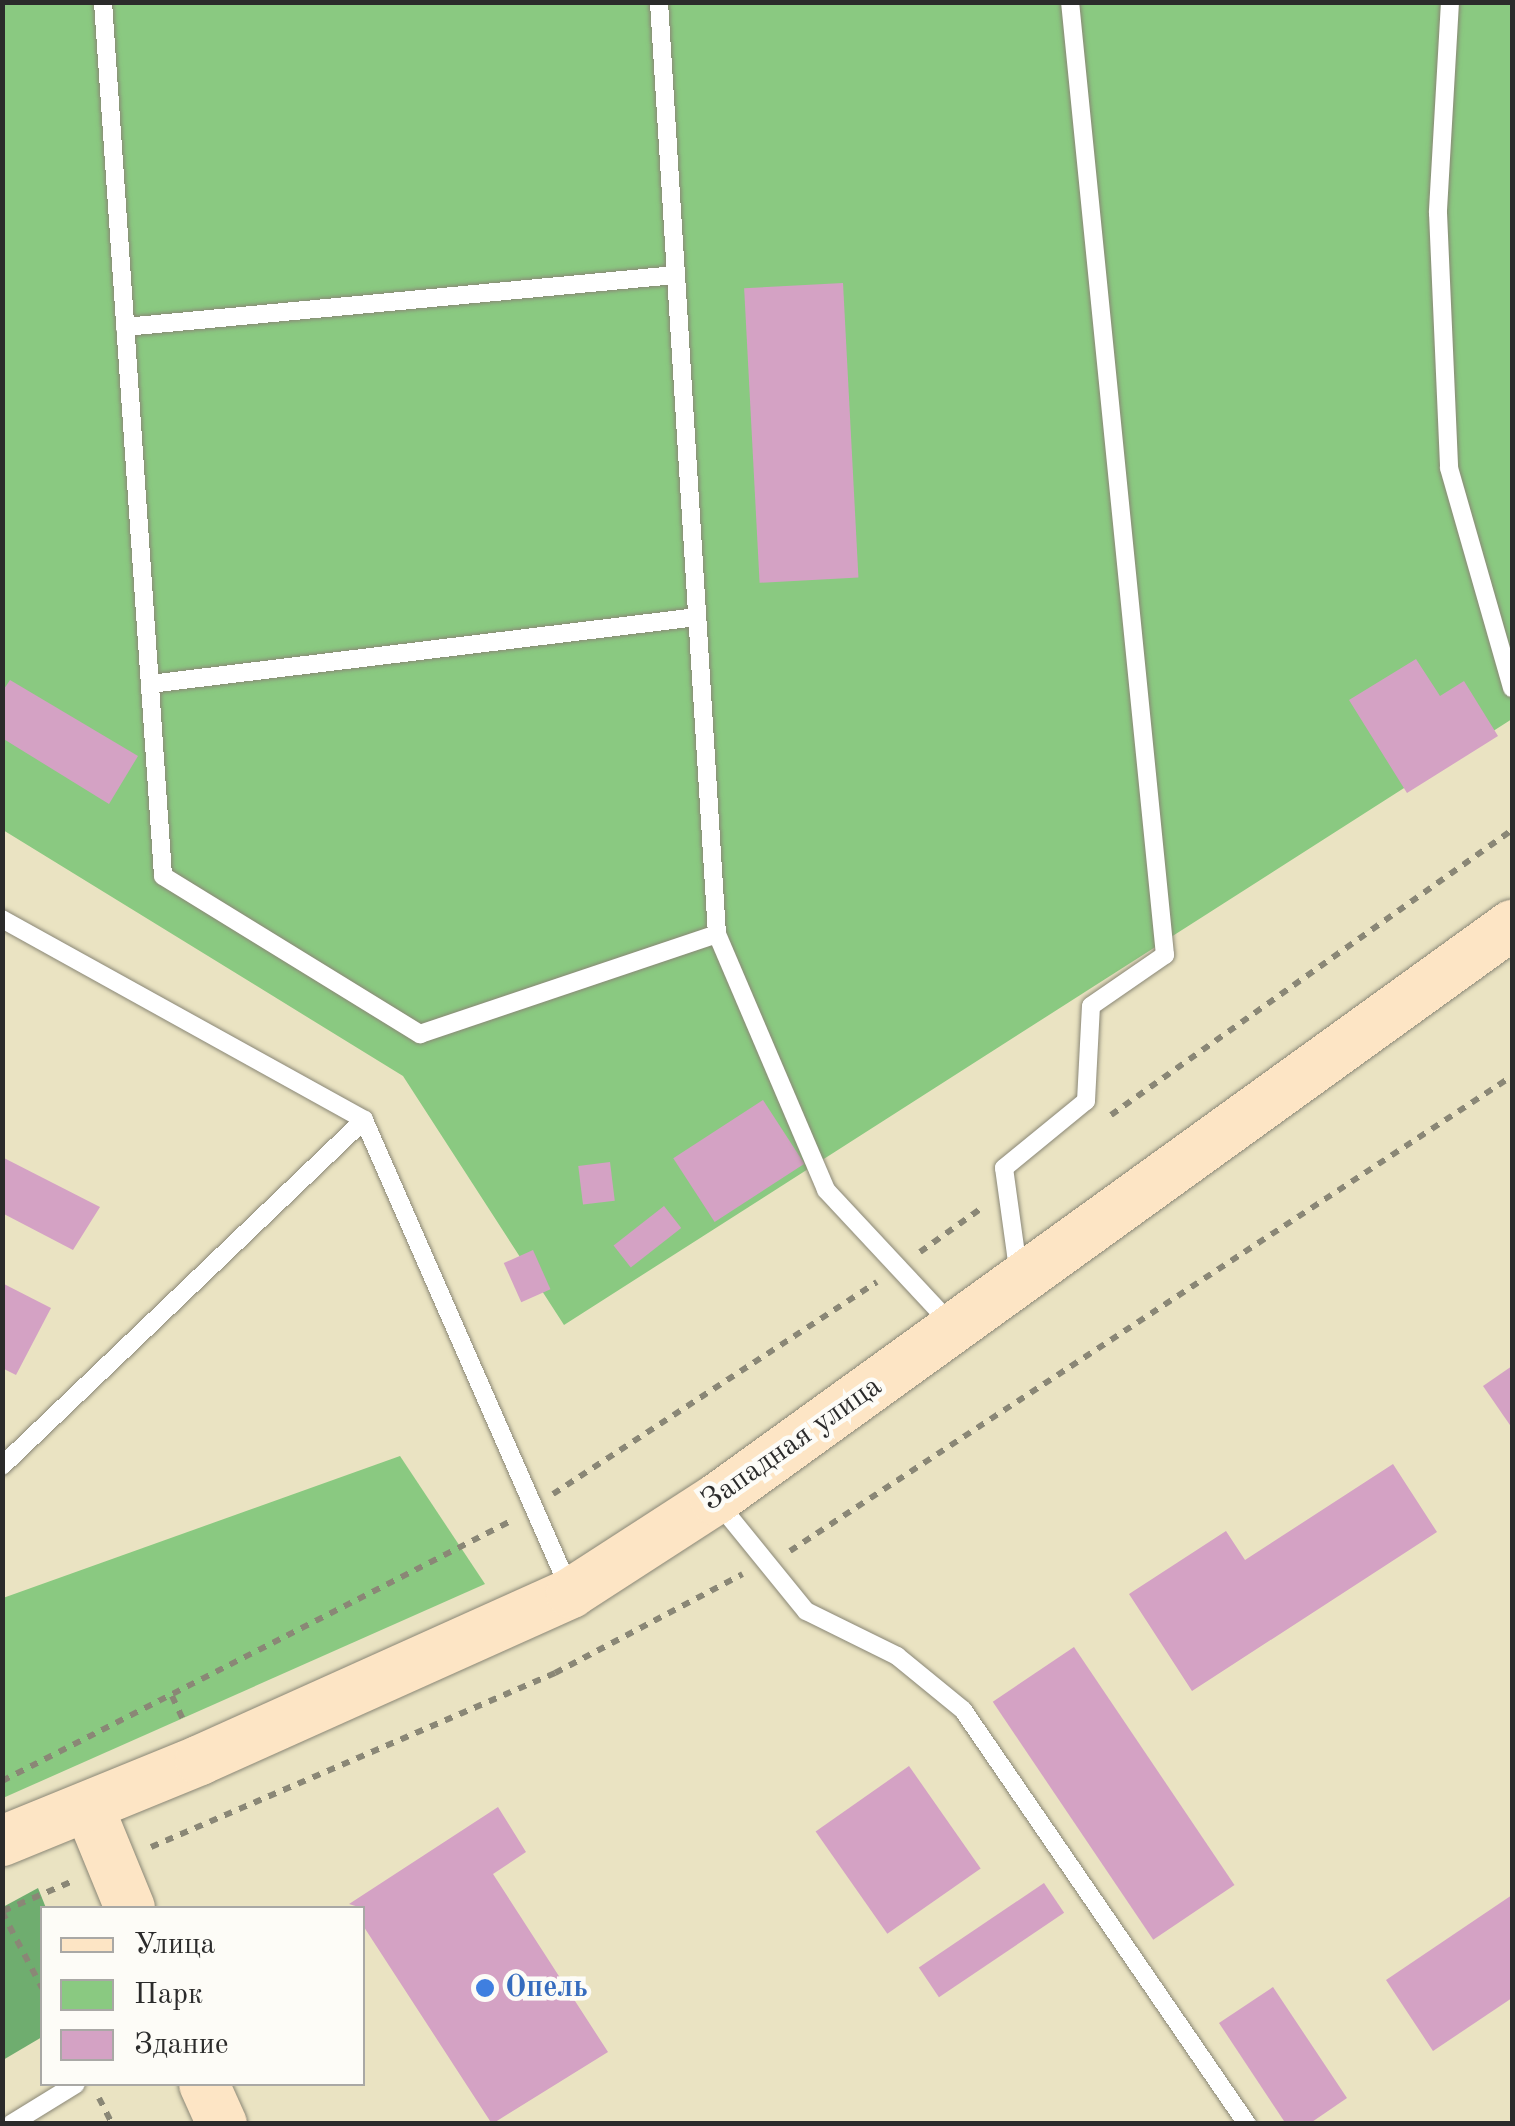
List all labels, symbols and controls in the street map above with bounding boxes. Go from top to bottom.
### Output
street label: Западная улица [695,1369,889,1519]
legend [40,1906,365,2086]
text: Улица [134,1930,215,1960]
place label: Опель [505,1970,588,2006]
marker: Опель [474,1977,496,1999]
text: Парк [134,1980,203,2010]
text: Здание [134,2030,229,2060]

